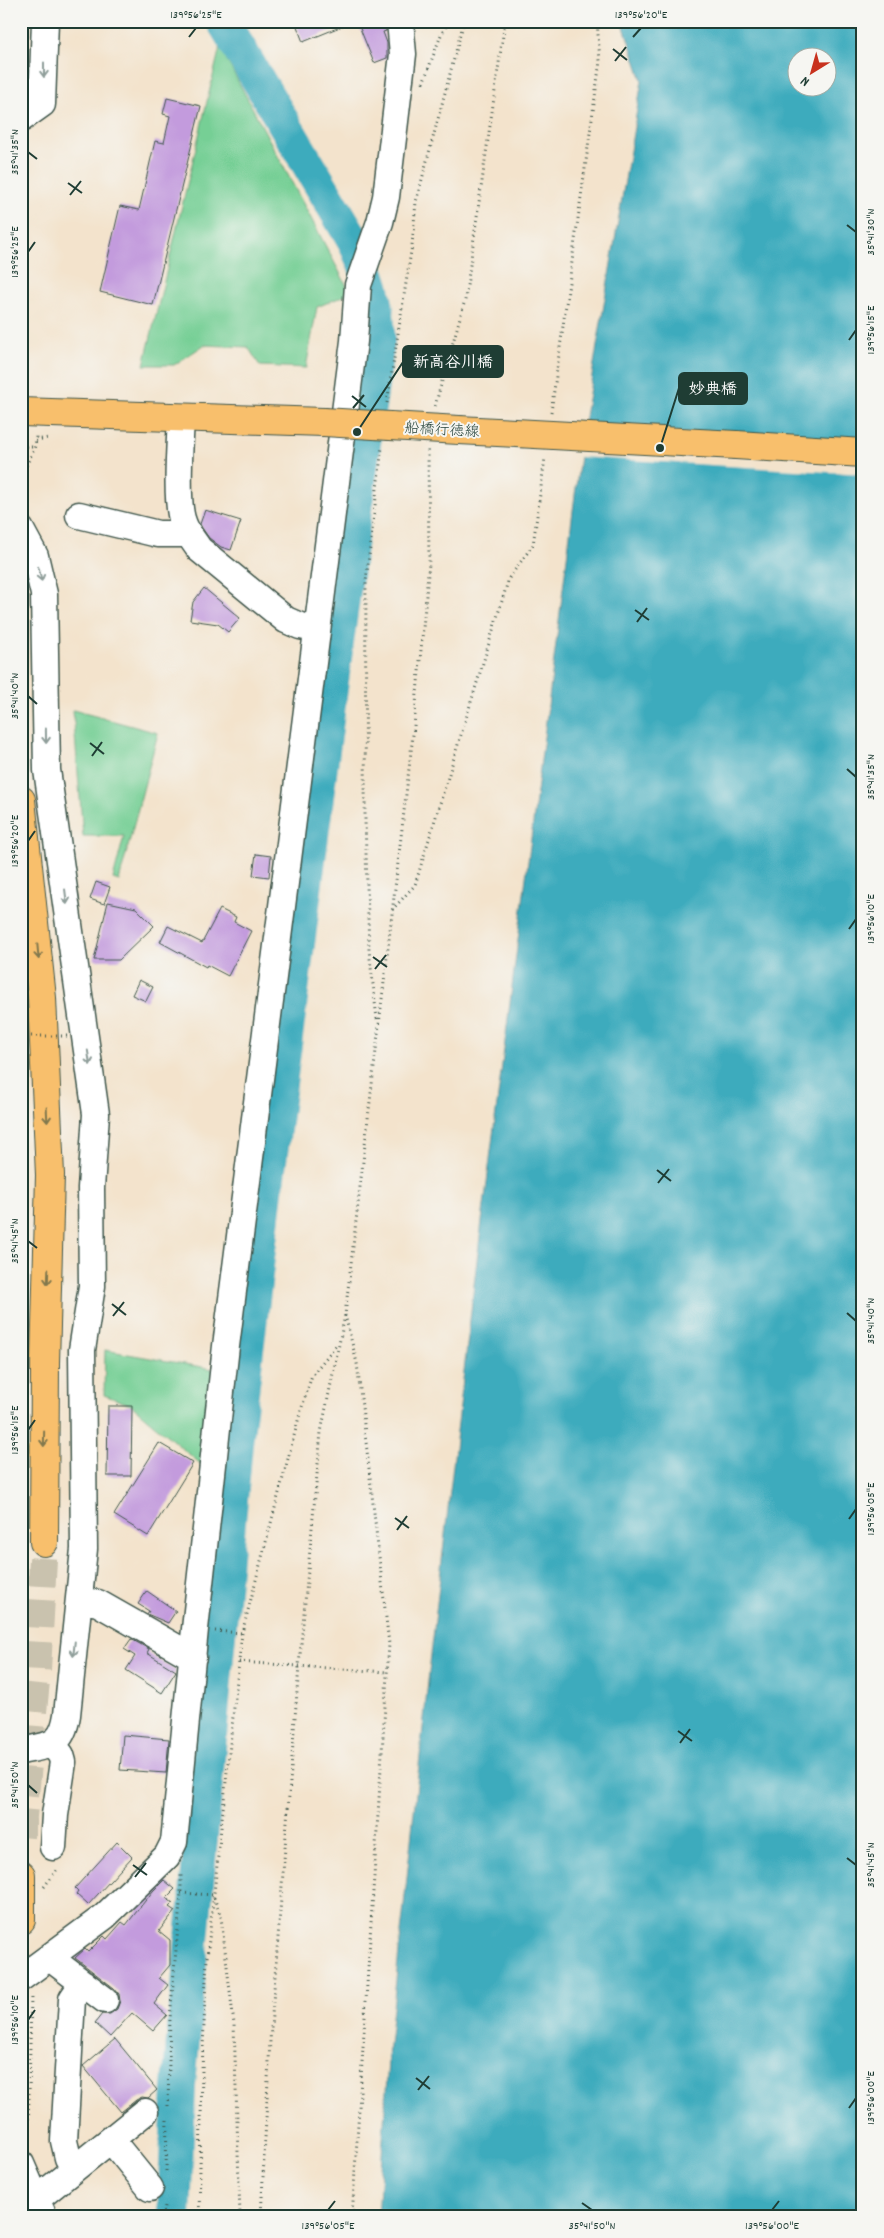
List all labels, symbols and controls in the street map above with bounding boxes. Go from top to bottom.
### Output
text: 139°56'25"E [170,7,222,24]
text: 139°56'20"E [615,7,668,24]
north arrow [786,48,836,98]
one-way arrow [39,62,49,78]
text: N [797,71,814,91]
text: 35°41'35"N [7,129,24,175]
text: 35°41'30"N [863,209,880,255]
text: 139°56'25"E [7,226,24,278]
text: 139°56'15"E [863,305,880,355]
callout: 新高谷川橋 [403,346,503,377]
text: 新高谷川橋 [413,352,493,375]
callout: 妙典橋 [679,373,747,404]
text: 妙典橋 [689,379,737,402]
street label: 船橋行徳線 [404,418,480,444]
one-way arrow [36,566,45,582]
text: 35°41'40"N [7,673,24,719]
one-way arrow [42,728,51,744]
text: 35°41'35"N [863,754,880,800]
text: 139°56'20"E [7,814,24,867]
one-way arrow [61,889,71,905]
text: 139°56'10"E [863,893,880,944]
one-way arrow [33,944,43,960]
one-way arrow [84,1050,94,1066]
one-way arrow [43,1106,52,1122]
text: 35°41'45"N [7,1218,24,1264]
one-way arrow [43,1269,52,1285]
text: 35°41'40"N [863,1298,880,1344]
text: 139°56'15"E [7,1405,24,1455]
one-way arrow [40,1431,49,1447]
text: 139°56'05"E [863,1482,880,1535]
one-way arrow [69,1640,79,1656]
text: 35°41'50"N [7,1761,24,1809]
text: 35°41'45"N [863,1842,880,1888]
text: 139°56'10"E [7,1994,24,2045]
text: 139°56'00"E [863,2070,880,2125]
text: 139°56'05"E [302,2218,355,2235]
text: 35°41'50"N [568,2218,616,2235]
text: 139°56'00"E [745,2218,800,2235]

